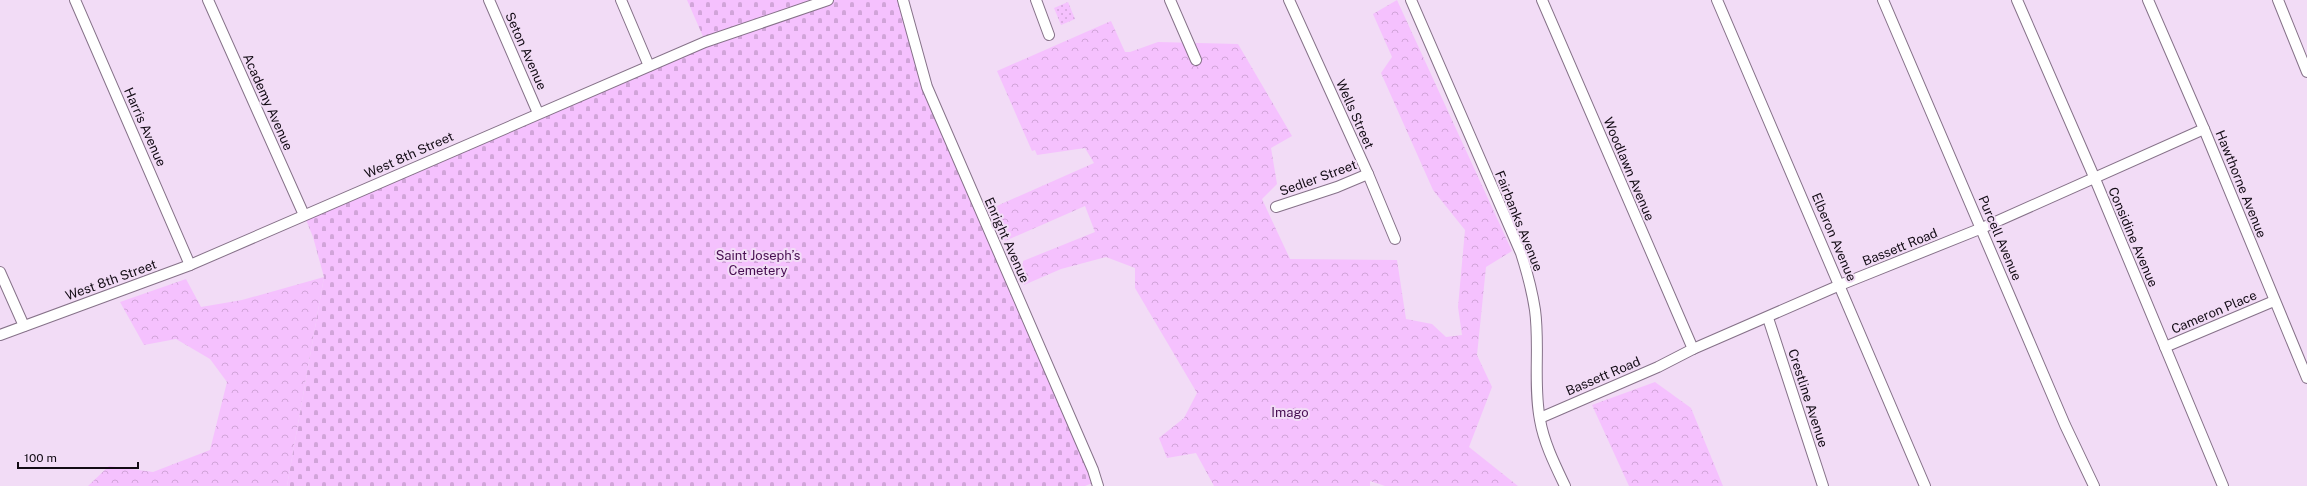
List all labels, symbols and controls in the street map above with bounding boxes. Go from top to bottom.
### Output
street label: Seton Avenue [502,10,550,92]
street label: Academy Avenue [240,51,296,153]
street label: Wells Street [1333,77,1377,151]
street label: Harris Avenue [121,85,169,169]
street label: Woodlawn Avenue [1600,115,1658,223]
street label: Hawthorne Avenue [2213,128,2269,240]
street label: West 8th Street [362,129,456,181]
street label: Sedler Street [1277,157,1359,199]
street label: Fairbanks Avenue [1492,169,1546,273]
street label: Considine Avenue [2105,185,2161,289]
street label: Elberon Avenue [1809,191,1859,283]
street label: Purcell Avenue [1975,193,2025,283]
street label: Enright Avenue [981,195,1033,285]
street label: Bassett Road [1860,225,1940,269]
park label: Saint Joseph’s Cemetery [716,248,800,278]
street label: West 8th Street [63,257,159,303]
street label: Cameron Place [2169,287,2259,337]
street label: Crestline Avenue [1785,347,1831,449]
street label: Bassett Road [1563,354,1643,398]
park label: Imago [1271,405,1309,420]
scale bar [18,444,138,470]
text: 100 m [24,451,57,465]

